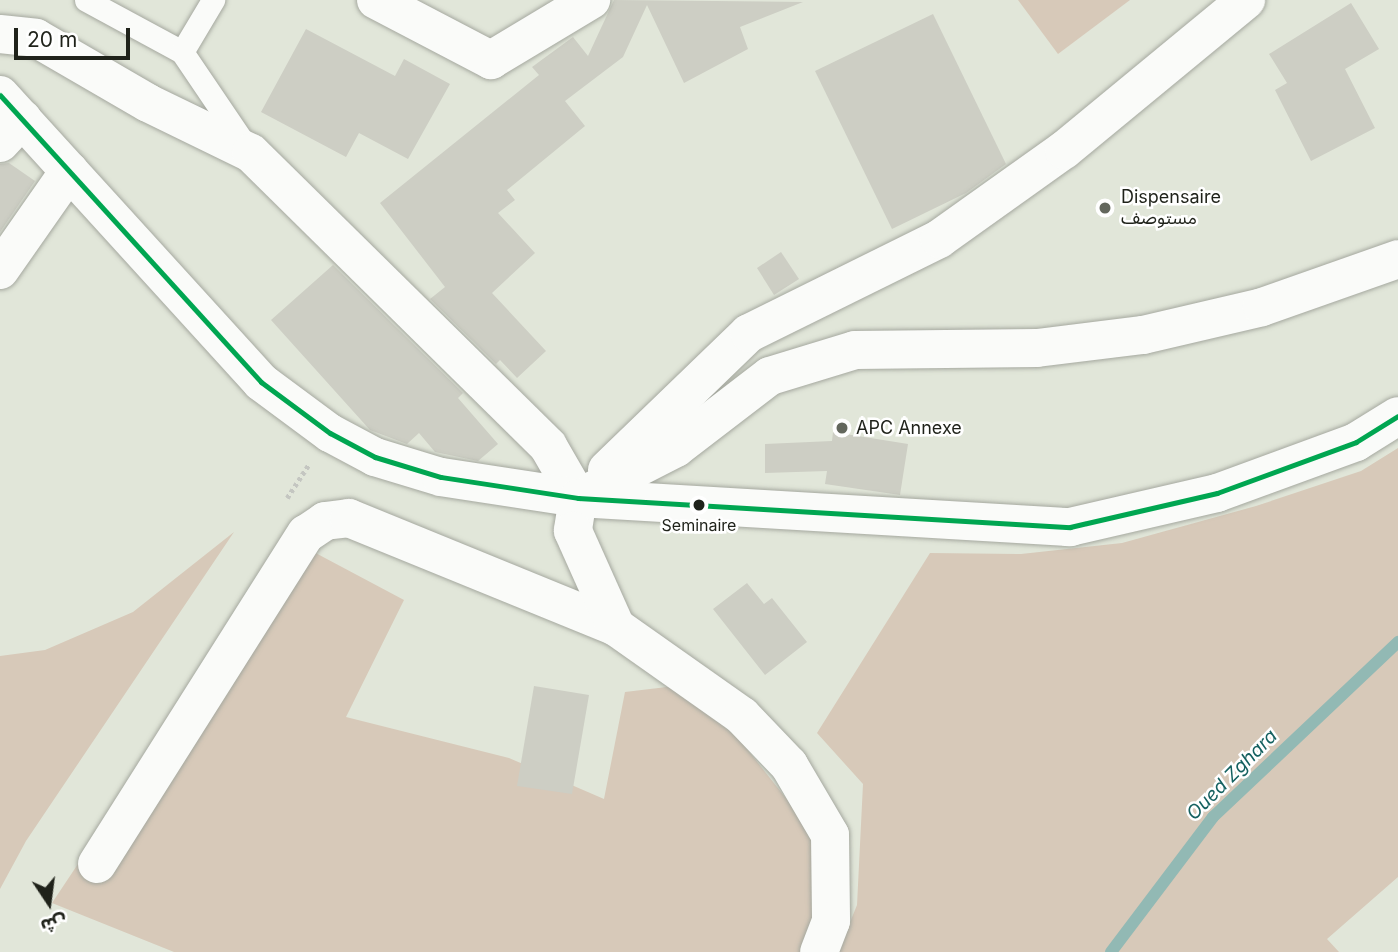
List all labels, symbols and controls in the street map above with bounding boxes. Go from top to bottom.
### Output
scale bar [18,14,133,58]
text: 20 m [27,27,77,52]
place label: Dispensaire مستوصف [1121,187,1221,230]
marker: Dispensaire مستوصف [1095,198,1115,218]
place label: APC Annexe [856,417,962,439]
marker: APC Annexe [834,420,850,436]
marker: Seminaire [692,498,706,512]
place label: Seminaire [662,515,736,535]
water label: Oued Zghara [1182,725,1282,825]
north arrow [14,868,84,938]
text: ش [39,910,69,938]

